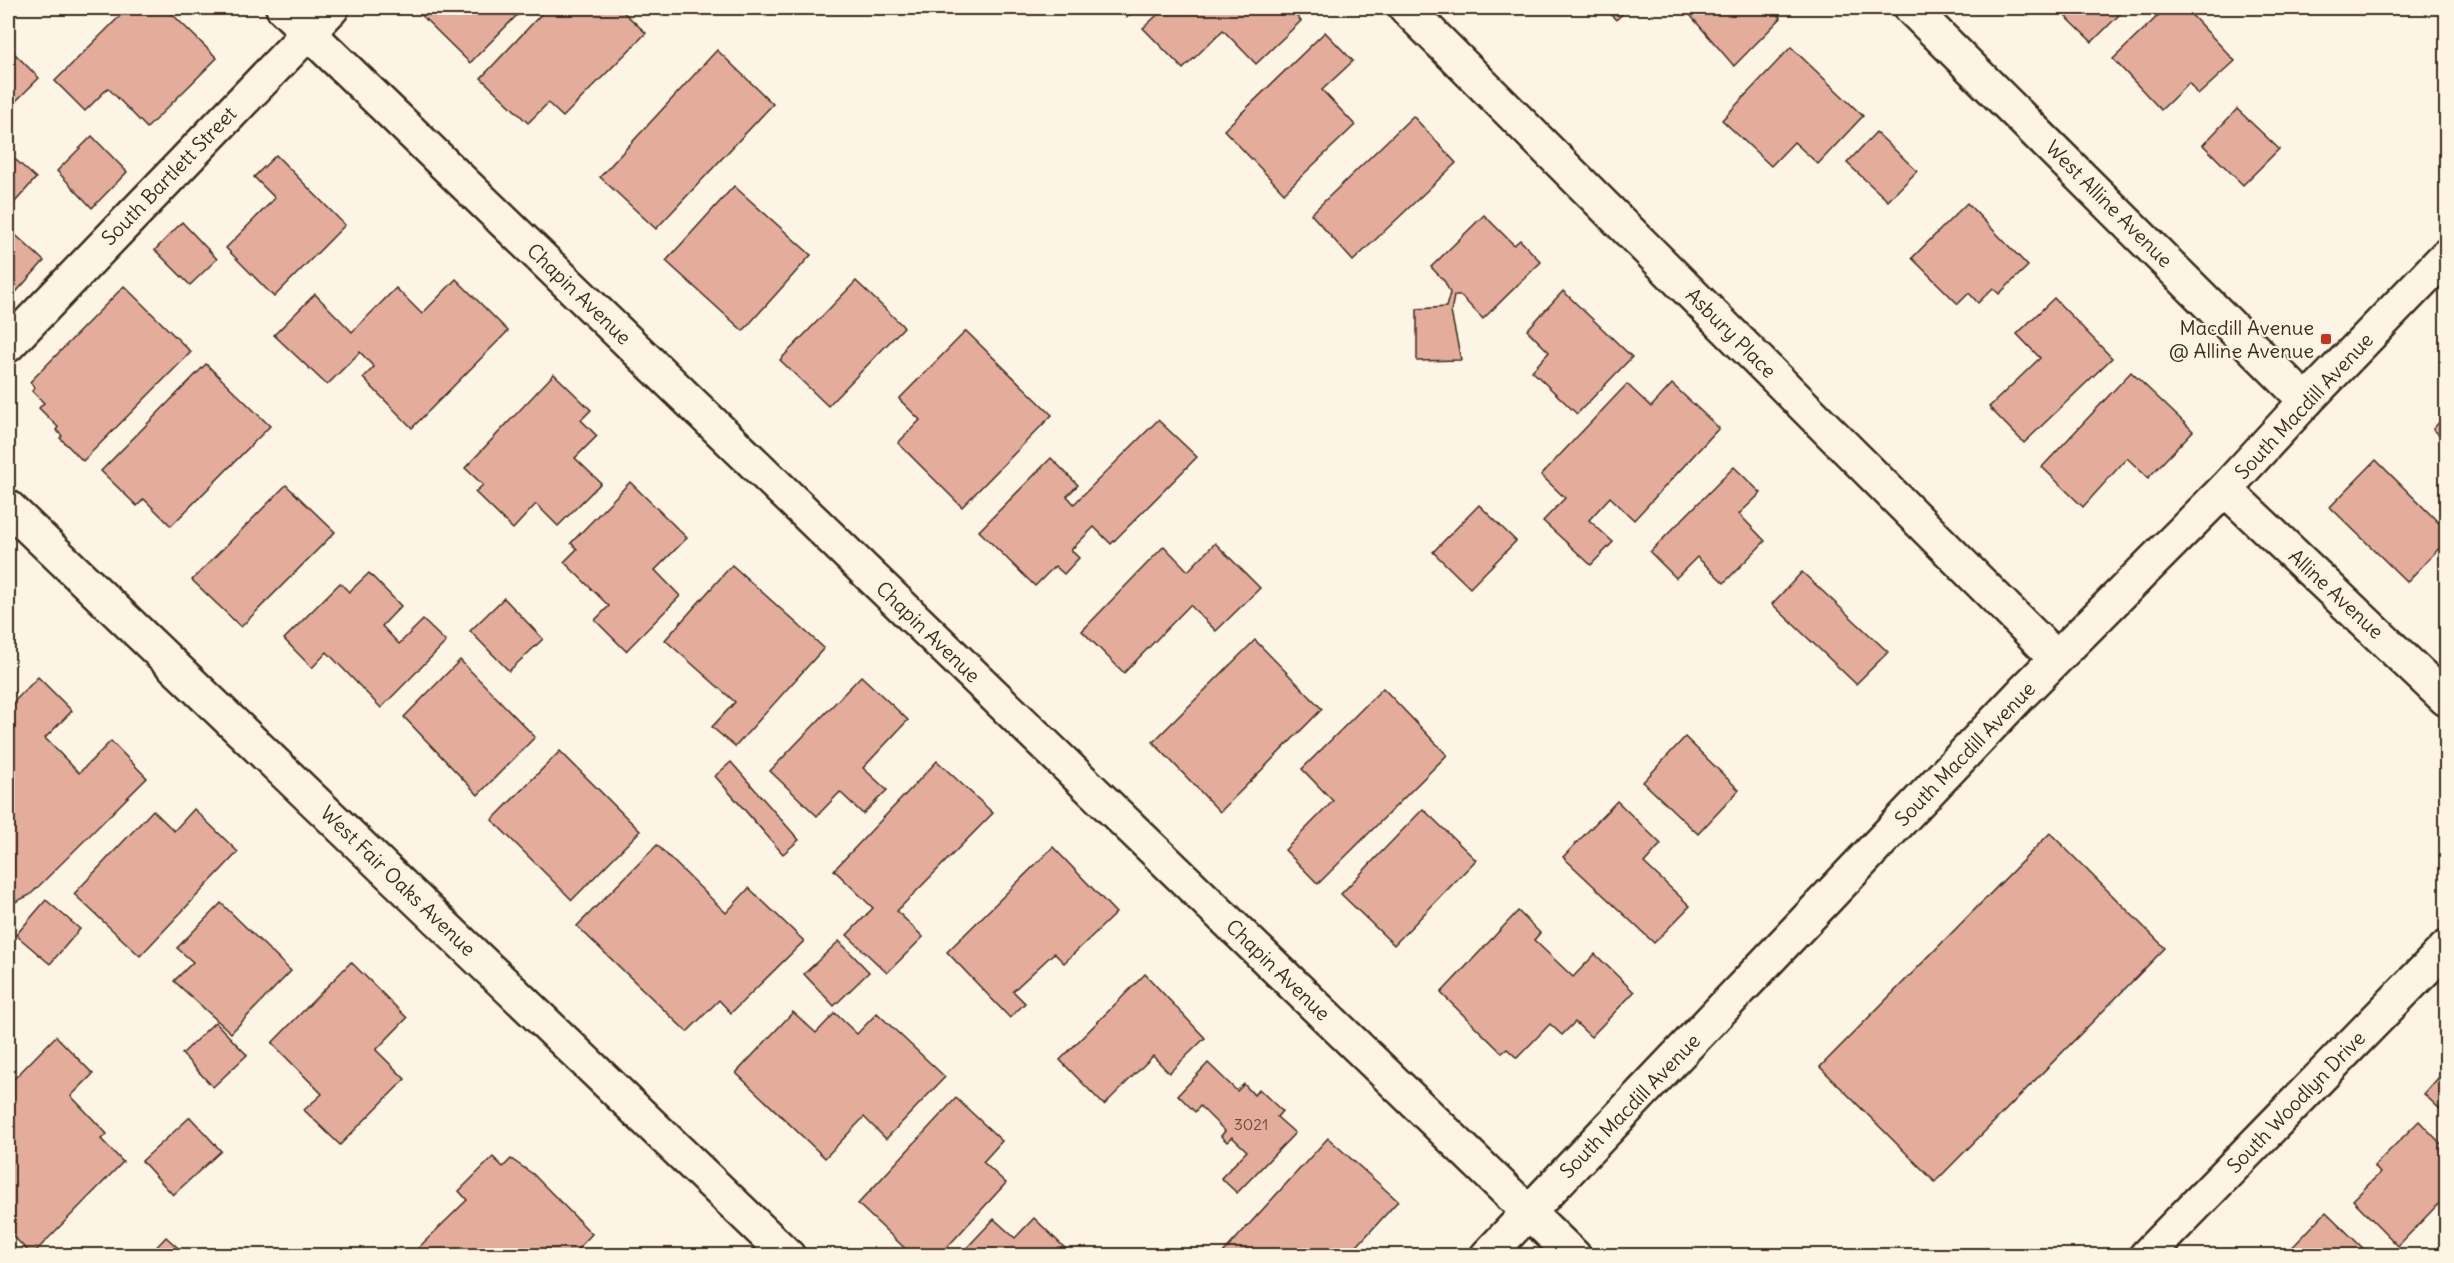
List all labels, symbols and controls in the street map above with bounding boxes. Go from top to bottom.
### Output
street label: South Bartlett Street [96,101,242,250]
street label: West Alline Avenue [2041,135,2178,272]
street label: Chapin Avenue [522,238,637,350]
street label: Asbury Place [1681,282,1782,383]
place label: Macdill Avenue @ Alline Avenue [2169,315,2314,363]
street label: South Macdill Avenue [2229,327,2378,484]
marker: Macdill Avenue @ Alline Avenue [2319,332,2333,346]
street label: Alline Avenue [2284,543,2389,644]
street label: Chapin Avenue [871,576,986,688]
street label: South Macdill Avenue [1889,676,2040,831]
street label: West Fair Oaks Avenue [316,800,481,961]
street label: Chapin Avenue [1221,914,1336,1026]
street label: South Woodlyn Drive [2221,1025,2370,1178]
street label: South Macdill Avenue [1554,1028,1705,1183]
house number: 3021 [1234,1114,1268,1134]

